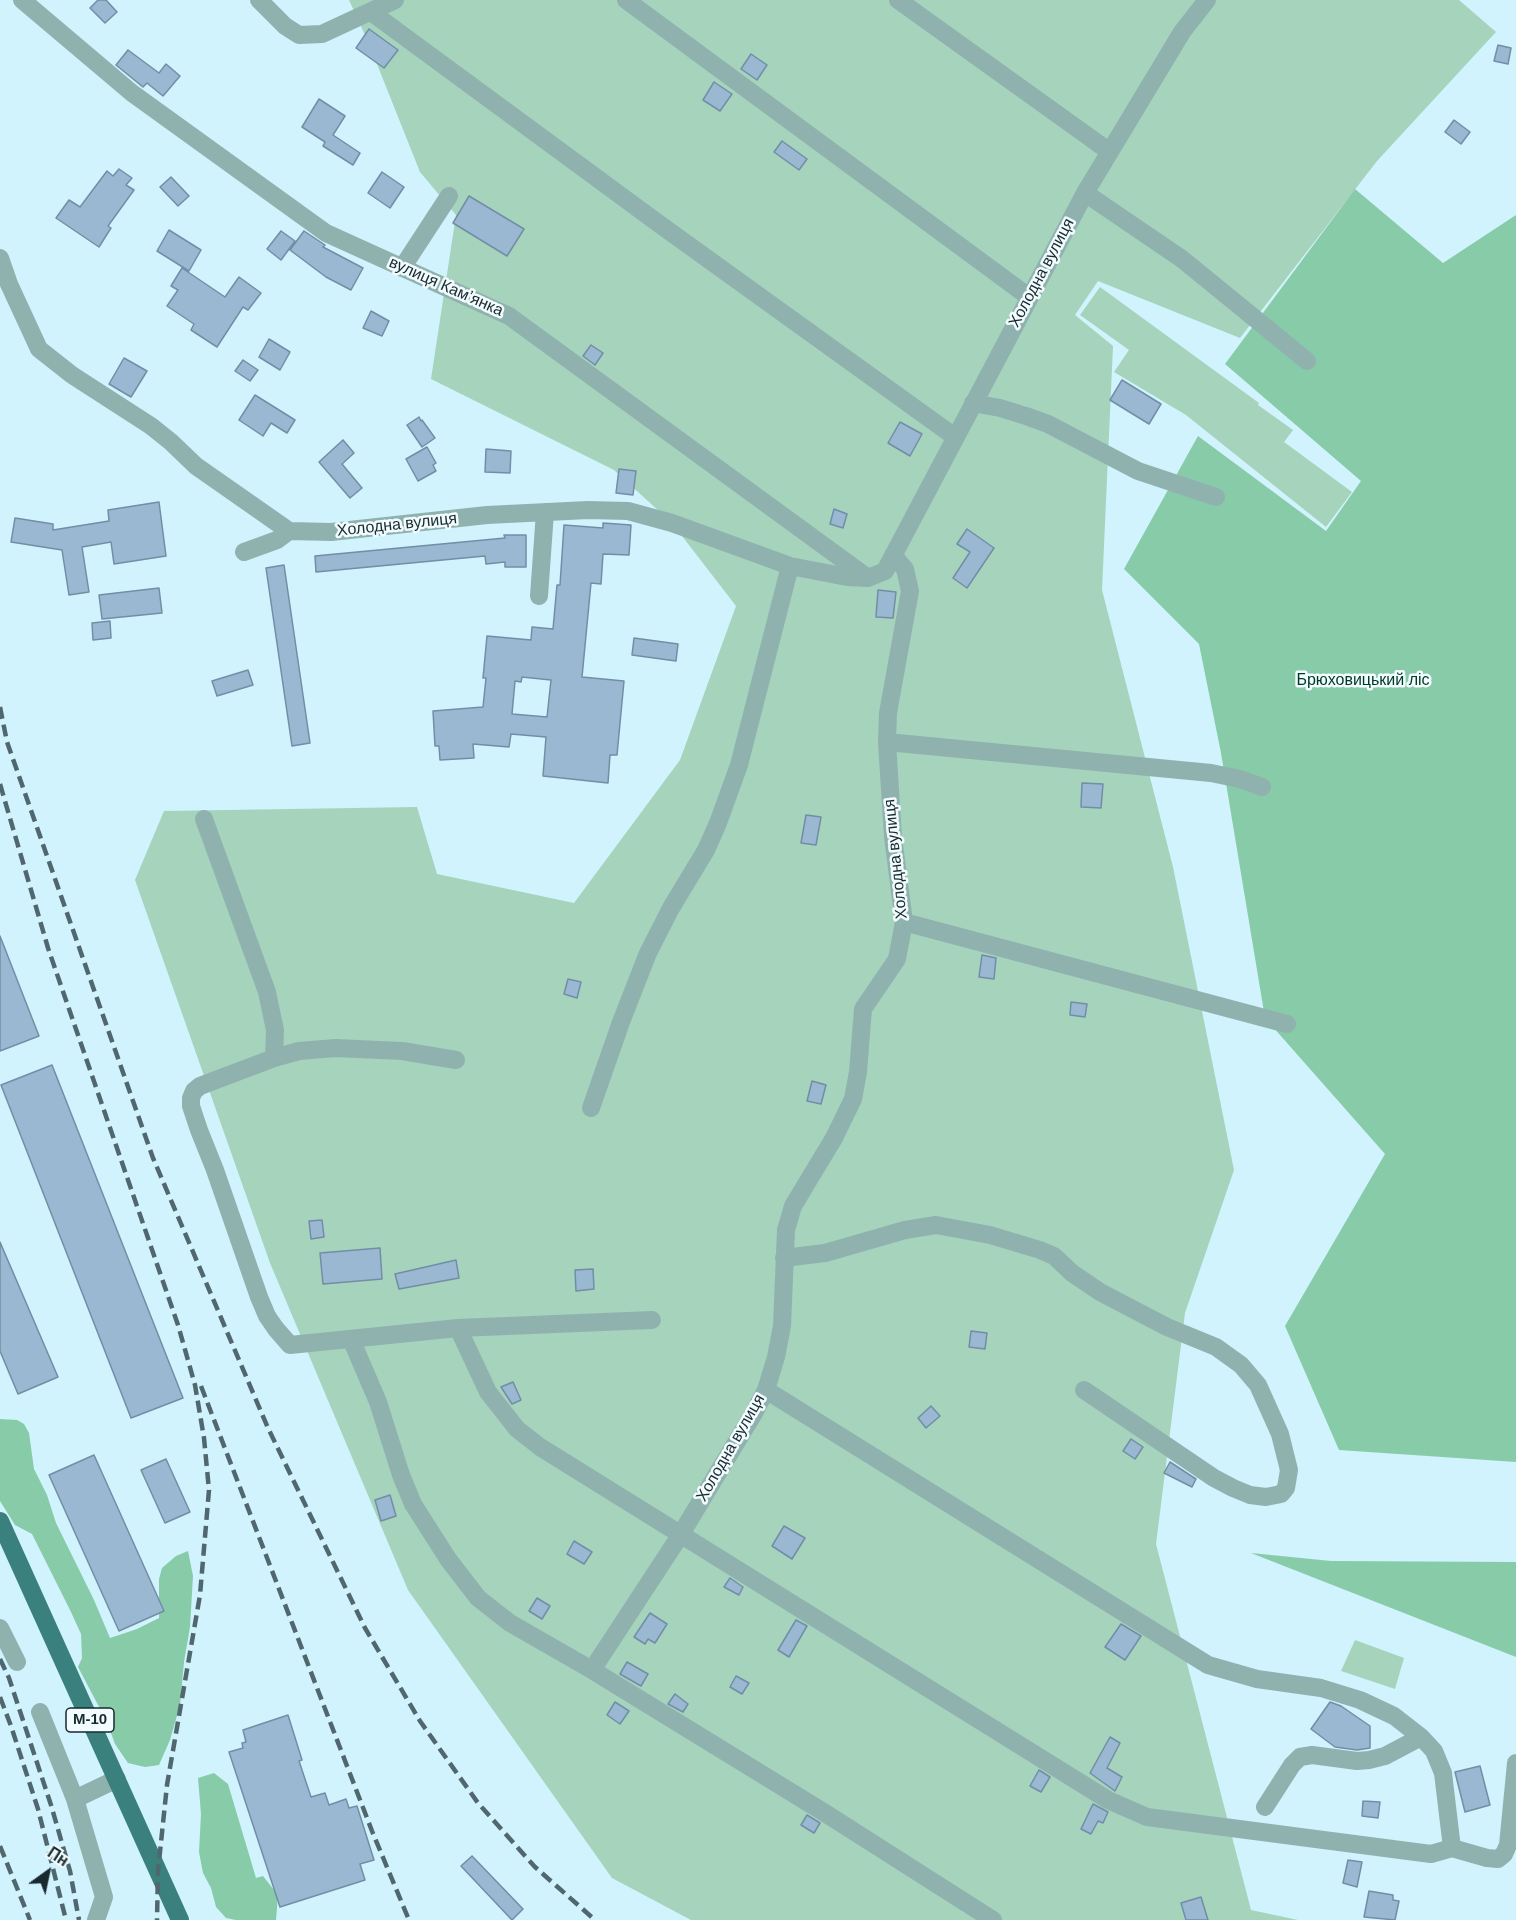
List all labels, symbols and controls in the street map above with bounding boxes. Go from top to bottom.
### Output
street label: Холодна вулиця [1005,215,1079,331]
street label: вулиця Камʼянка [386,253,506,321]
street label: Холодна вулиця [336,509,458,541]
park label: Брюховицький ліс [1296,671,1430,691]
street label: Холодна вулиця [880,798,912,920]
street label: Холодна вулиця [693,1391,769,1505]
road number: М-10 [66,1708,114,1732]
north arrow [18,1842,78,1902]
text: Пн [45,1844,72,1869]

